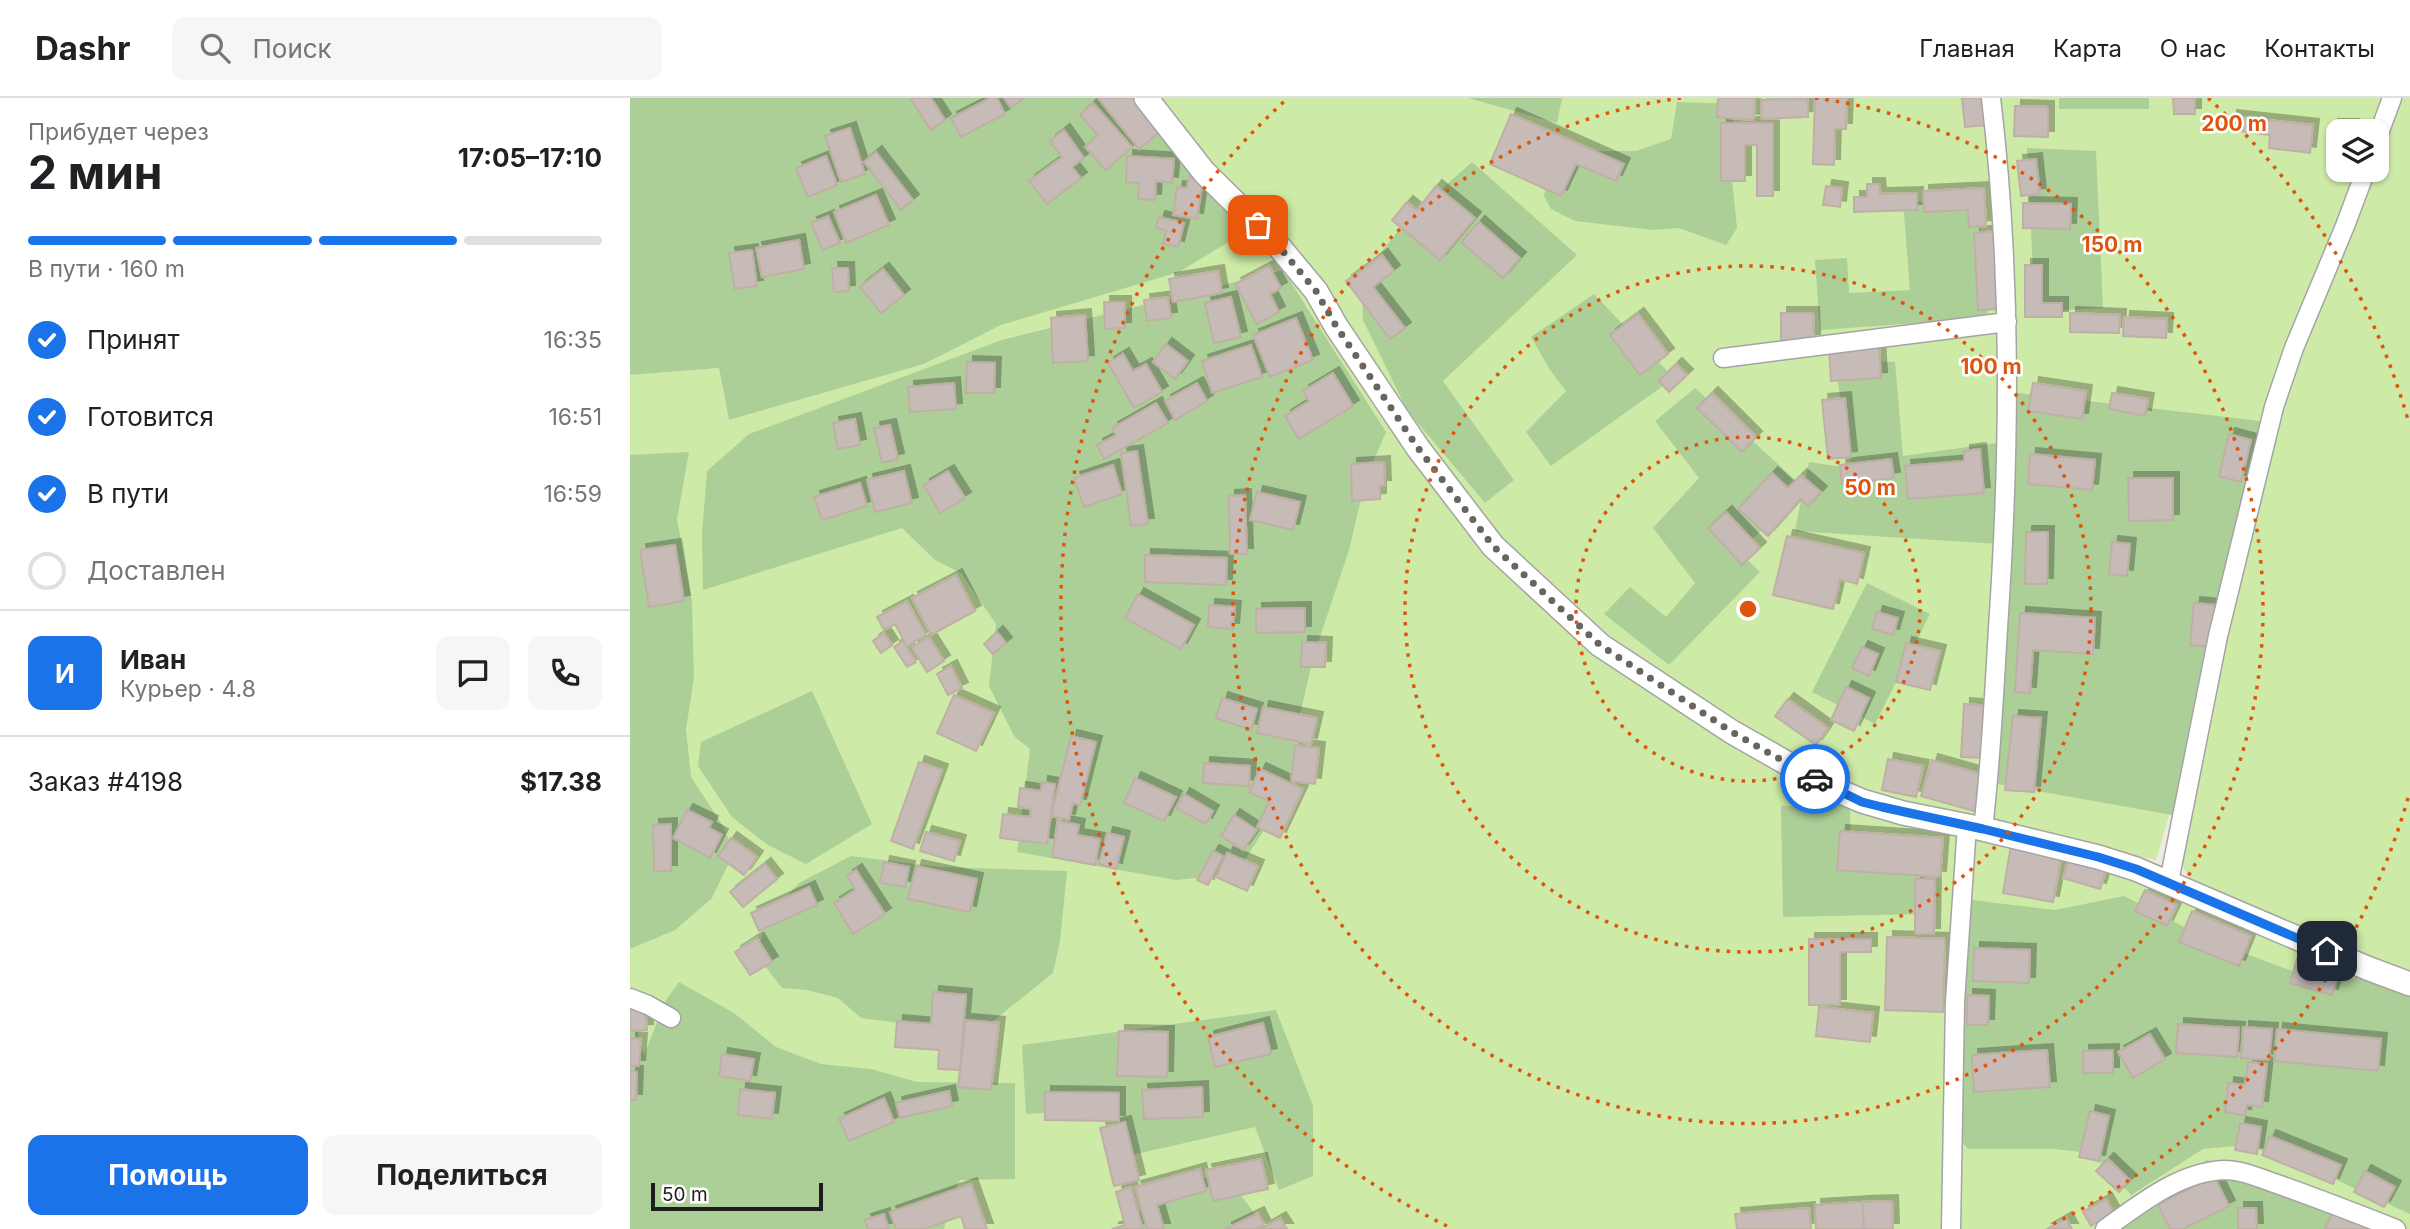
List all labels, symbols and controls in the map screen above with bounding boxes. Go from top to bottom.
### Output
search box [172,17,662,80]
text: Dashr [35,28,130,68]
icon: search [196,29,234,67]
text: Поиск [252,33,332,64]
text: Главная [1919,34,2015,63]
text: Карта [2053,34,2122,63]
text: О нас [2160,34,2226,63]
text: Контакты [2264,34,2375,63]
text: 200 m [2201,111,2267,136]
text: Прибудет через [28,118,209,146]
map controls [2326,119,2389,182]
button: layers [2326,119,2389,182]
text: 17:05–17:10 [458,142,602,173]
text: 2 мин [28,144,163,200]
pin [1228,195,1288,255]
icon: bag [1239,206,1277,244]
text: 150 m [2082,232,2142,257]
text: В пути · 160 m [28,255,185,283]
icon: check [28,321,66,359]
text: Принят [87,324,180,355]
text: 16:35 [544,326,602,354]
text: 100 m [1960,354,2022,379]
icon: check [28,398,66,436]
text: Готовится [87,401,214,432]
text: 16:51 [548,403,602,431]
icon: check [28,475,66,513]
text: 50 m [1844,475,1896,500]
text: В пути [87,478,169,509]
text: 16:59 [544,480,602,508]
text: Доставлен [87,555,226,586]
centre of rings [1736,597,1760,621]
button: chat [436,636,510,710]
button: phone [528,636,602,710]
text: Иван [120,644,186,675]
text: И [55,658,75,689]
text: Курьер · 4.8 [120,675,256,703]
courier [1780,744,1850,814]
icon: car [1796,760,1834,798]
text: Заказ #4198 [28,766,183,797]
text: $17.38 [520,766,602,797]
pin [2297,921,2357,981]
icon: home [2308,932,2346,970]
button: Помощь [28,1135,308,1215]
button: Поделиться [322,1135,602,1215]
scale bar [651,1180,822,1212]
text: 50 m [662,1183,708,1206]

